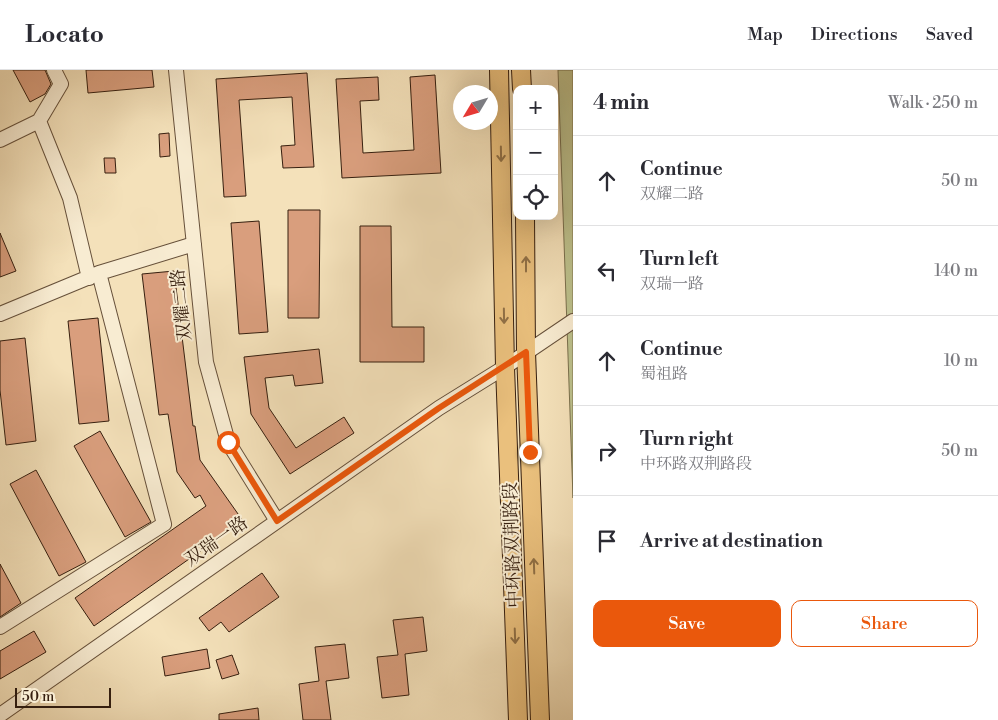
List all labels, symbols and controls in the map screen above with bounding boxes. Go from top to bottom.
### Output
text: Locato [25,20,104,50]
text: Map [747,23,783,46]
text: Directions [811,23,898,46]
text: Saved [926,23,973,46]
north arrow [453,85,498,130]
map controls [513,85,558,220]
button: + [513,85,558,130]
text: 4 min [593,90,649,116]
text: Walk · 250 m [888,93,978,113]
button: − [513,130,558,175]
one-way arrow [496,145,506,161]
text: Continue [640,157,723,181]
icon: ahead [593,167,621,195]
text: 50 m [941,171,978,191]
button: locate [513,175,558,220]
text: 双耀二路 [640,184,704,204]
text: Turn left [640,247,719,271]
one-way arrow [521,256,531,272]
icon: left [593,257,621,285]
text: 140 m [934,261,978,281]
street label: 双耀二路 [166,268,197,342]
text: 双瑞一路 [640,274,704,294]
one-way arrow [499,308,509,324]
text: Continue [640,337,723,361]
icon: ahead [593,347,621,375]
text: 10 m [944,351,978,371]
text: 蜀祖路 [640,364,688,384]
text: Turn right [640,427,733,451]
route start [217,431,240,454]
icon: right [593,437,621,465]
route end [519,441,542,464]
text: 50 m [941,441,978,461]
text: 中环路双荆路段 [640,454,752,474]
street label: 中环路双荆路段 [499,482,526,608]
street label: 双瑞一路 [180,511,252,571]
icon: arrive [593,527,621,555]
text: Arrive at destination [640,529,823,553]
one-way arrow [530,559,539,575]
button: Save [593,600,781,647]
button: Share [791,600,978,647]
one-way arrow [510,628,519,644]
scale bar [15,685,111,708]
text: 50 m [22,688,54,706]

